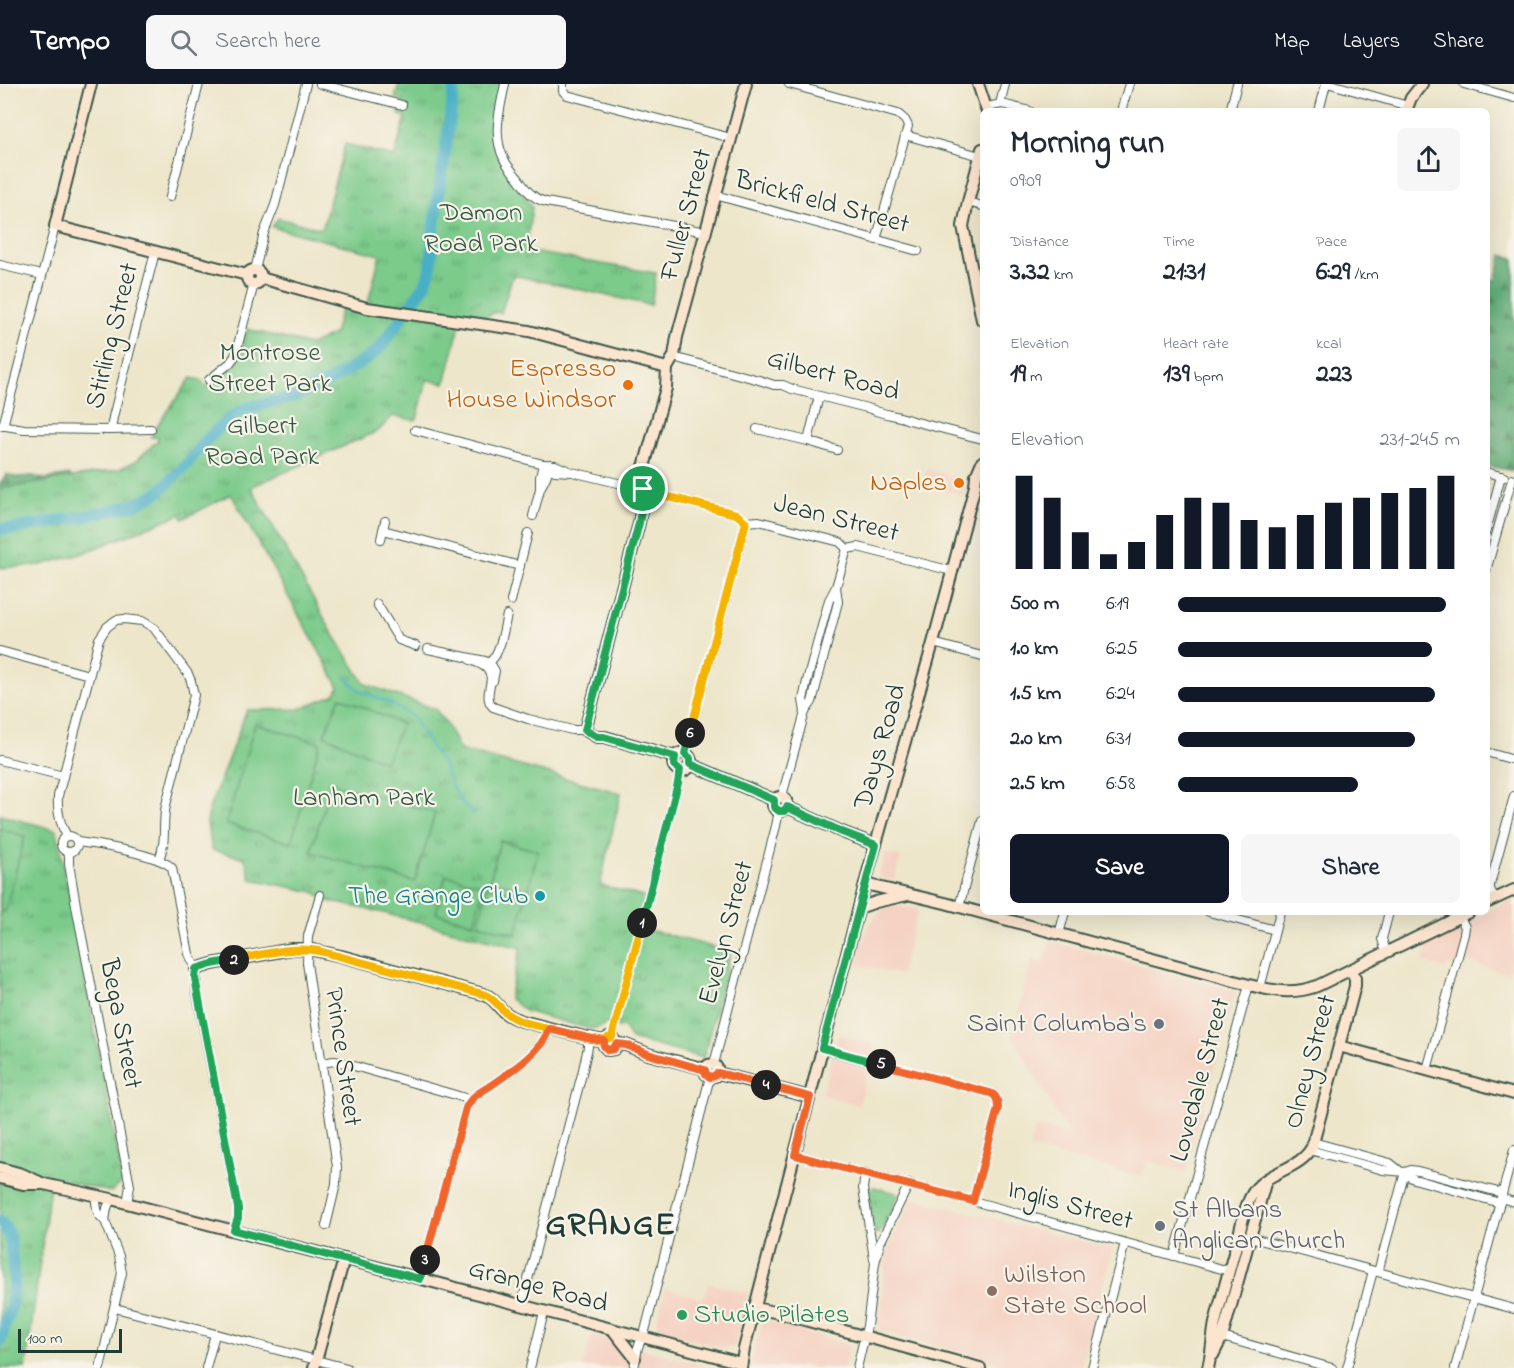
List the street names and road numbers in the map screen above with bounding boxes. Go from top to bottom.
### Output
street label: Fuller Street [650,145,723,286]
street label: Brickfield Street [729,161,914,245]
street label: Stirling Street [76,259,150,413]
street label: Gilbert Road [762,340,904,412]
street label: Jean Street [769,485,903,553]
street label: Days Road [844,680,917,815]
street label: Evelyn Street [689,857,765,1009]
street label: Bega Street [88,955,152,1092]
street label: Prince Street [313,985,371,1129]
street label: Olney Street [1274,991,1348,1133]
street label: Lovedale Street [1160,994,1242,1166]
street label: Inglis Street [1003,1171,1137,1241]
street label: Grange Road [464,1250,612,1324]

